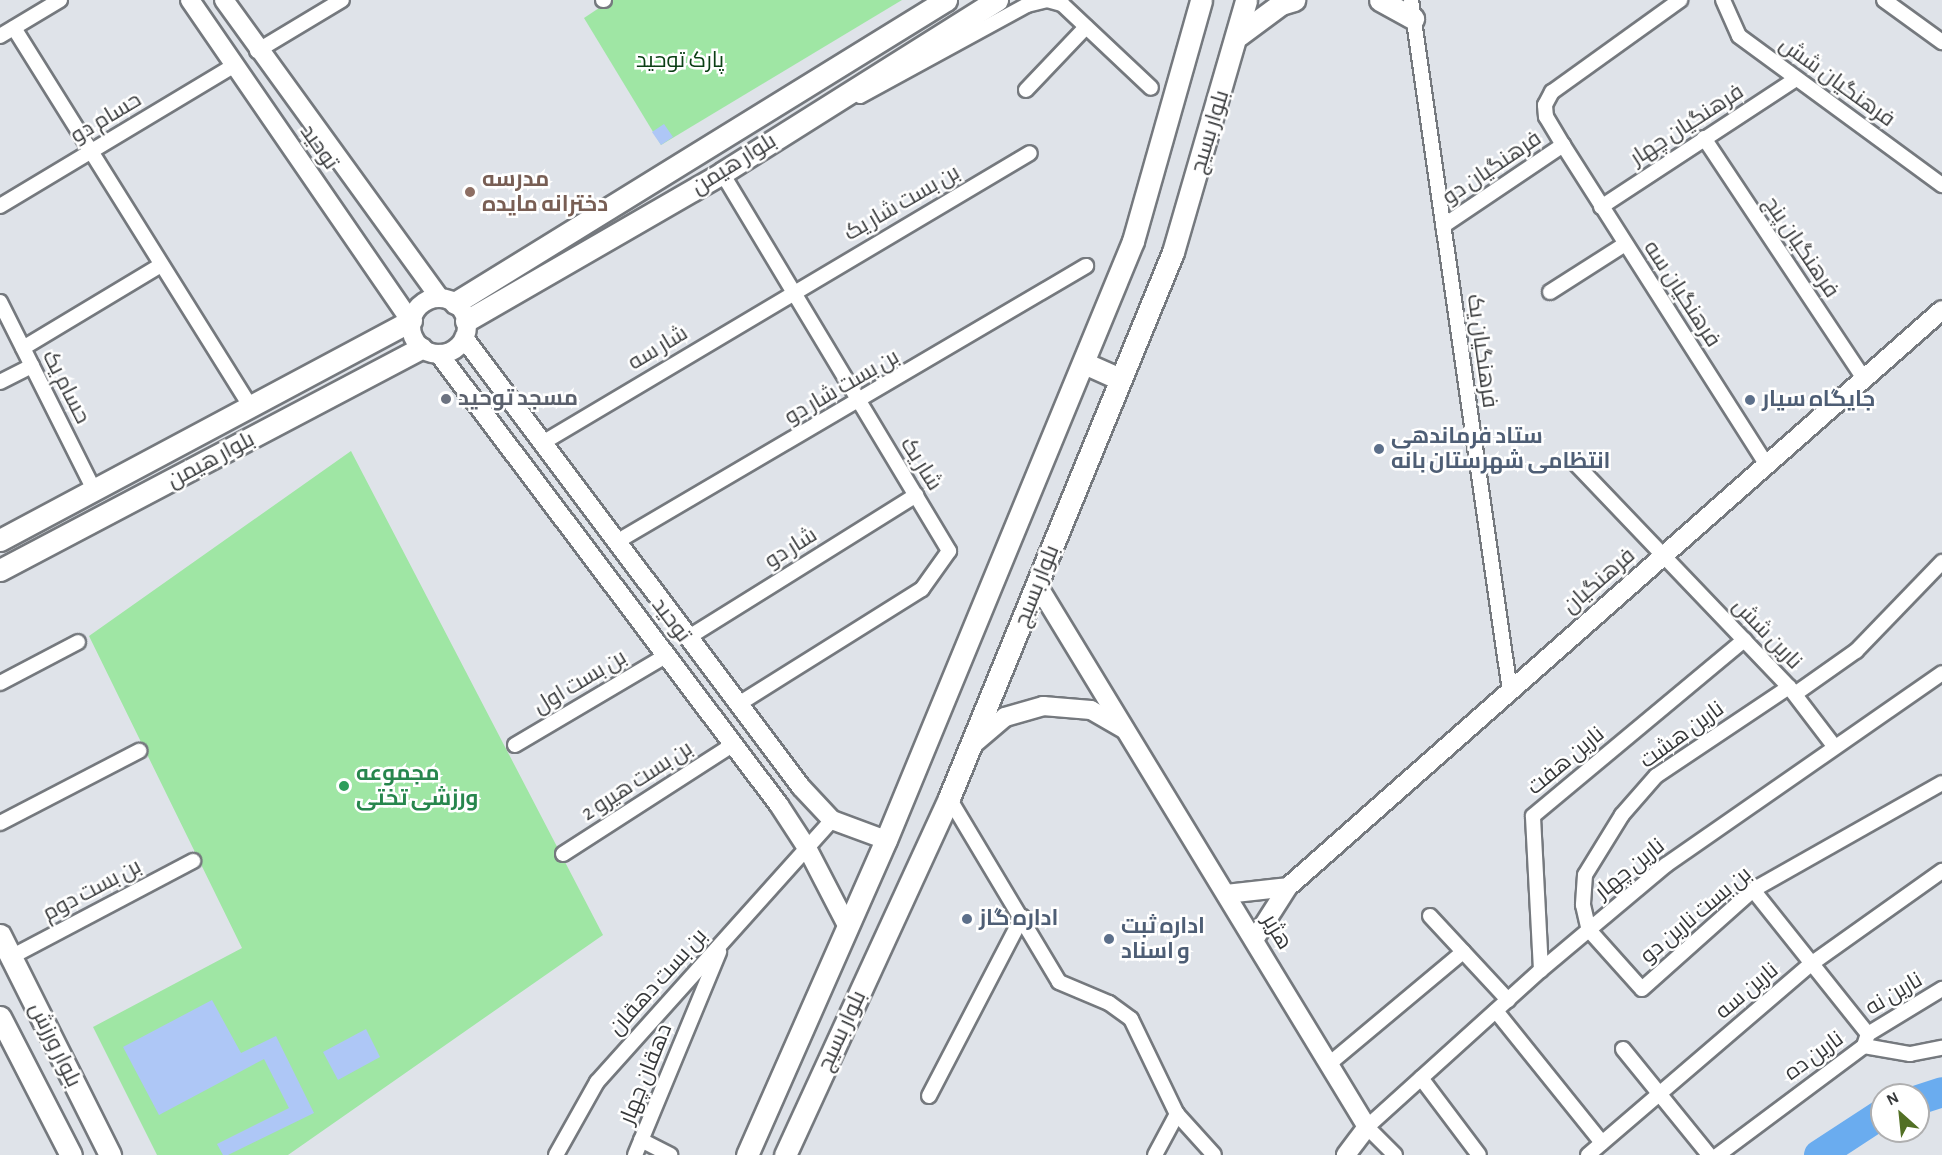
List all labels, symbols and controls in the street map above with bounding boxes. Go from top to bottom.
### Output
street label: فرهنگیان شش [1774,31,1900,133]
park label: پارک توحید [636,48,724,74]
street label: فرهنگیان چهار [1625,79,1749,171]
street label: حسام دو [66,87,146,149]
street label: بلوار بسیج [1185,87,1235,177]
street label: توحید [294,119,344,175]
street label: فرهنگیان دو [1438,125,1546,211]
street label: بلوار هیمن [687,128,781,200]
street label: بن بست شار یک [839,159,965,247]
place label: مدرسه دخترانه مایده [482,166,608,218]
marker: مدرسه دخترانه مایده [463,185,477,199]
street label: فرهنگیان پنج [1757,191,1845,303]
street label: فرهنگیان سه [1638,236,1726,352]
street label: فرهنگیان یک [1461,292,1503,410]
street label: شار سه [623,320,693,376]
street label: بن بست شار دو [780,344,904,430]
street label: حسام یک [36,346,96,428]
place label: مسجد توحید [458,386,578,412]
place label: جایگاه سیار [1762,387,1875,413]
marker: مسجد توحید [439,392,453,406]
marker: جایگاه سیار [1743,393,1757,407]
place label: ستاد فرماندهی انتظامی شهرستان بانه [1391,423,1610,475]
street label: بلوار هیمن [163,426,259,494]
street label: شار یک [894,432,948,496]
marker: ستاد فرماندهی انتظامی شهرستان بانه [1372,442,1386,456]
street label: شار دو [760,522,822,574]
street label: بلوار بسیج [1009,541,1065,631]
street label: فرهنگیان [1557,542,1641,620]
street label: توحید [646,592,696,648]
street label: نارین شش [1727,593,1807,675]
street label: بن بست اول [529,644,631,720]
street label: نارین هشت [1635,696,1729,774]
street label: نارین هفت [1522,721,1610,801]
street label: بن بست هیرو 2 [576,735,698,827]
place label: مجموعه ورزشی تختی [356,760,478,812]
marker: مجموعه ورزشی تختی [337,779,351,793]
street label: نارین چهار [1590,833,1670,905]
street label: بن بست دوم [38,853,146,927]
street label: بن بست نارین دو [1635,861,1757,969]
place label: اداره گاز [979,906,1058,932]
street label: هژیر [1256,910,1298,954]
marker: اداره گاز [960,912,974,926]
place label: اداره ثبت و اسناد [1121,913,1205,964]
street label: بن بست دهقان [603,923,713,1041]
marker: اداره ثبت و اسناد [1102,932,1116,946]
street label: نارین سه [1710,957,1784,1025]
street label: نارین نه [1861,967,1927,1021]
street label: بلوار بسیج [812,987,872,1075]
street label: بلوار ورزش [23,998,87,1092]
street label: دهقان چهار [614,1020,678,1128]
street label: نارین ده [1779,1026,1849,1086]
north arrow [1870,1083,1930,1143]
text: N [1884,1089,1901,1108]

